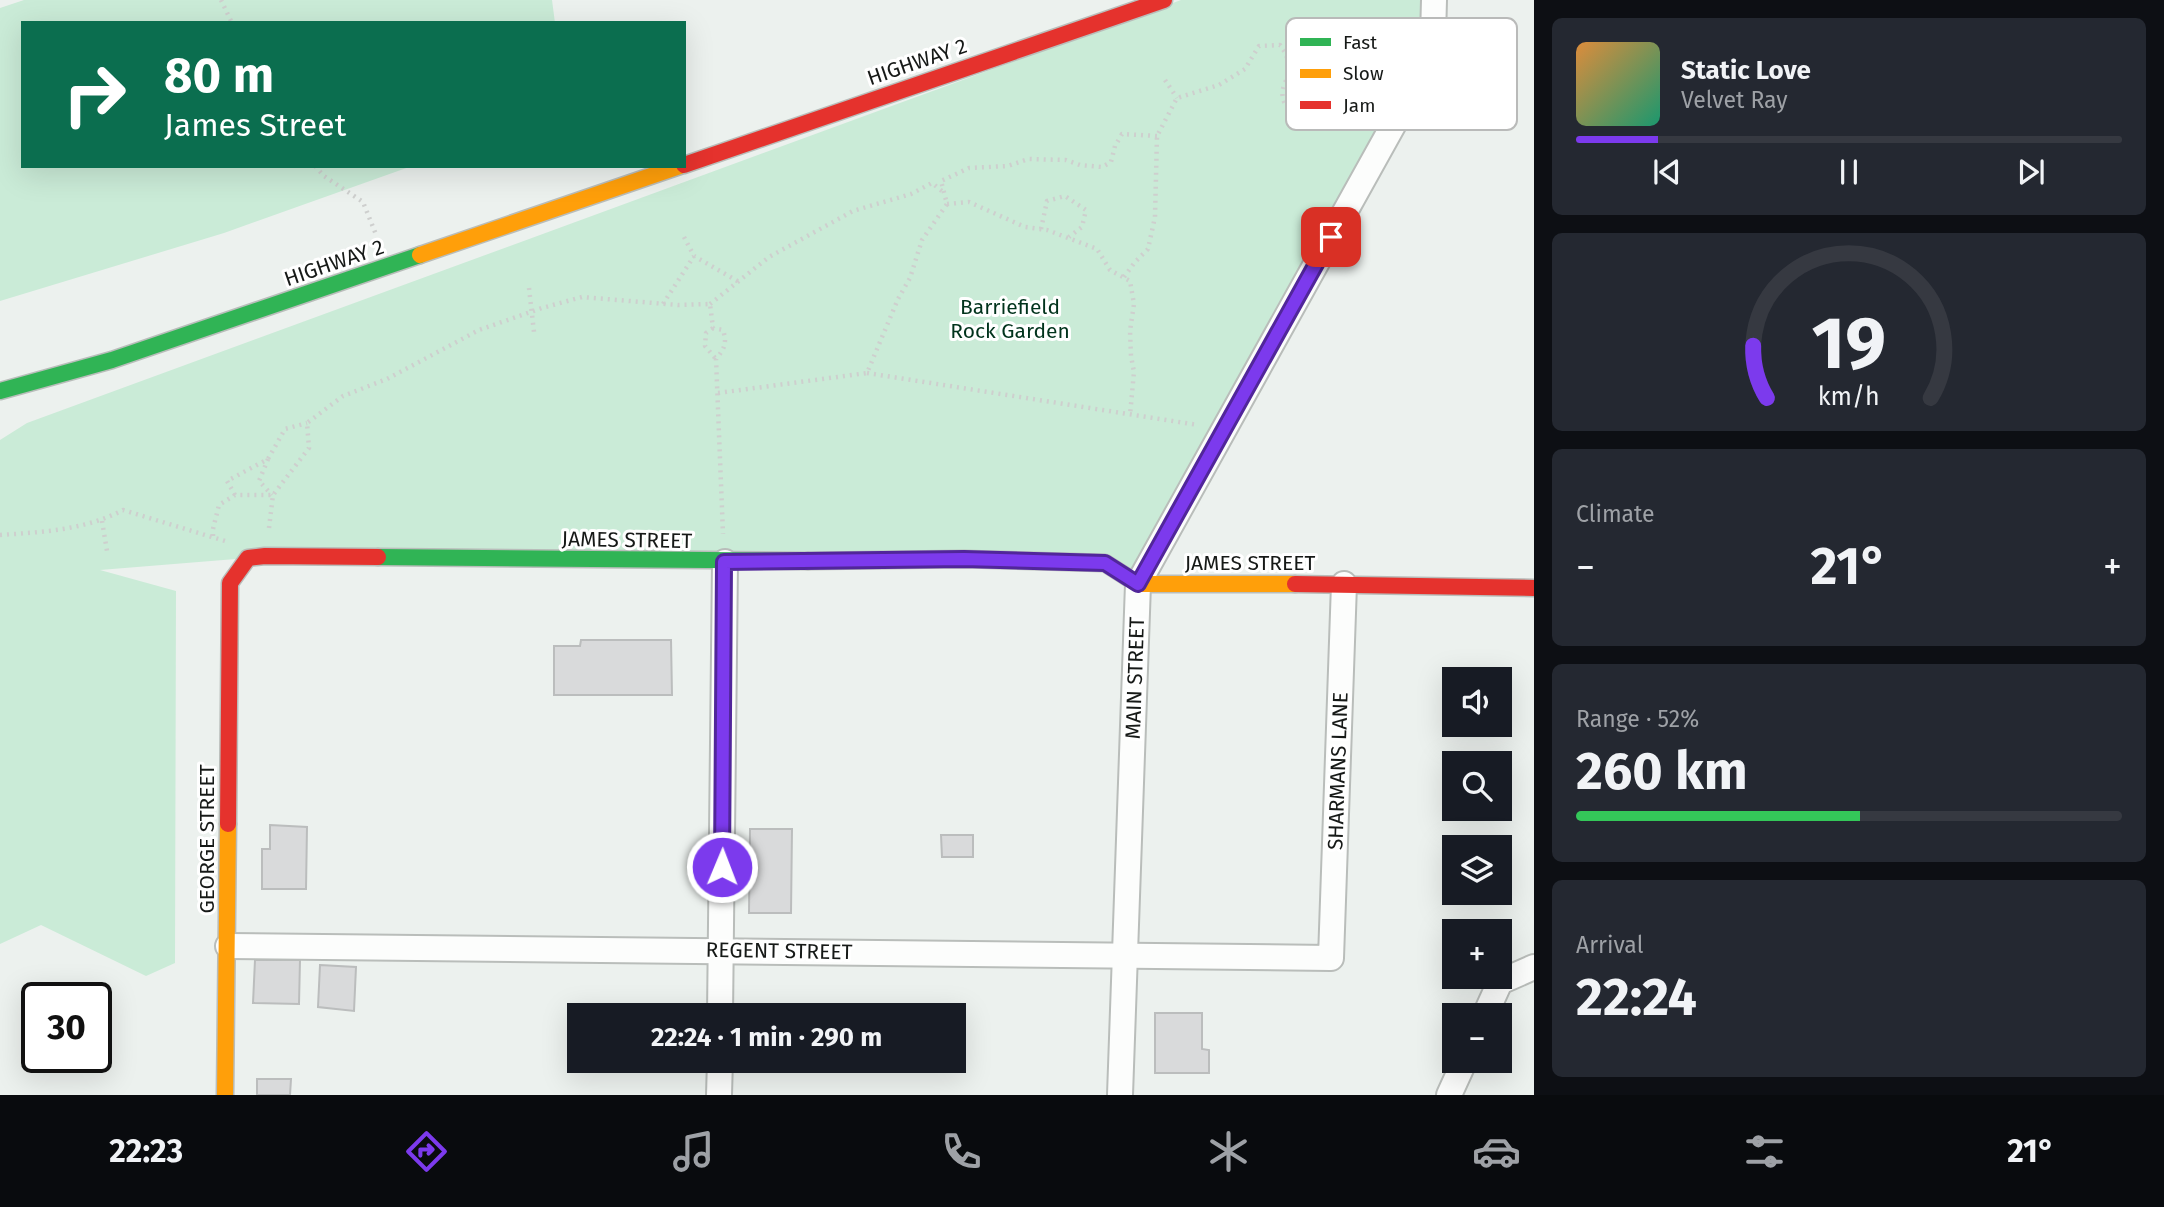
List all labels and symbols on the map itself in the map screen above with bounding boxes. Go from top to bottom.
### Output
legend [1286,18,1517,130]
text: Fast [1343,31,1377,54]
street label: HIGHWAY 2 [864,33,970,91]
text: Slow [1343,62,1384,85]
text: Jam [1343,94,1375,117]
pin [1301,207,1361,267]
street label: HIGHWAY 2 [281,234,387,292]
park label: Barriefield Rock Garden [950,294,1070,344]
street label: JAMES STREET [561,526,693,554]
street label: JAMES STREET [1185,550,1315,576]
street label: MAIN STREET [1120,616,1150,740]
street label: SHARMANS LANE [1322,691,1354,851]
street label: GEORGE STREET [194,764,220,914]
position arrow [685,830,759,904]
street label: REGENT STREET [705,937,853,965]
speed limit sign: 30 [21,982,112,1073]

